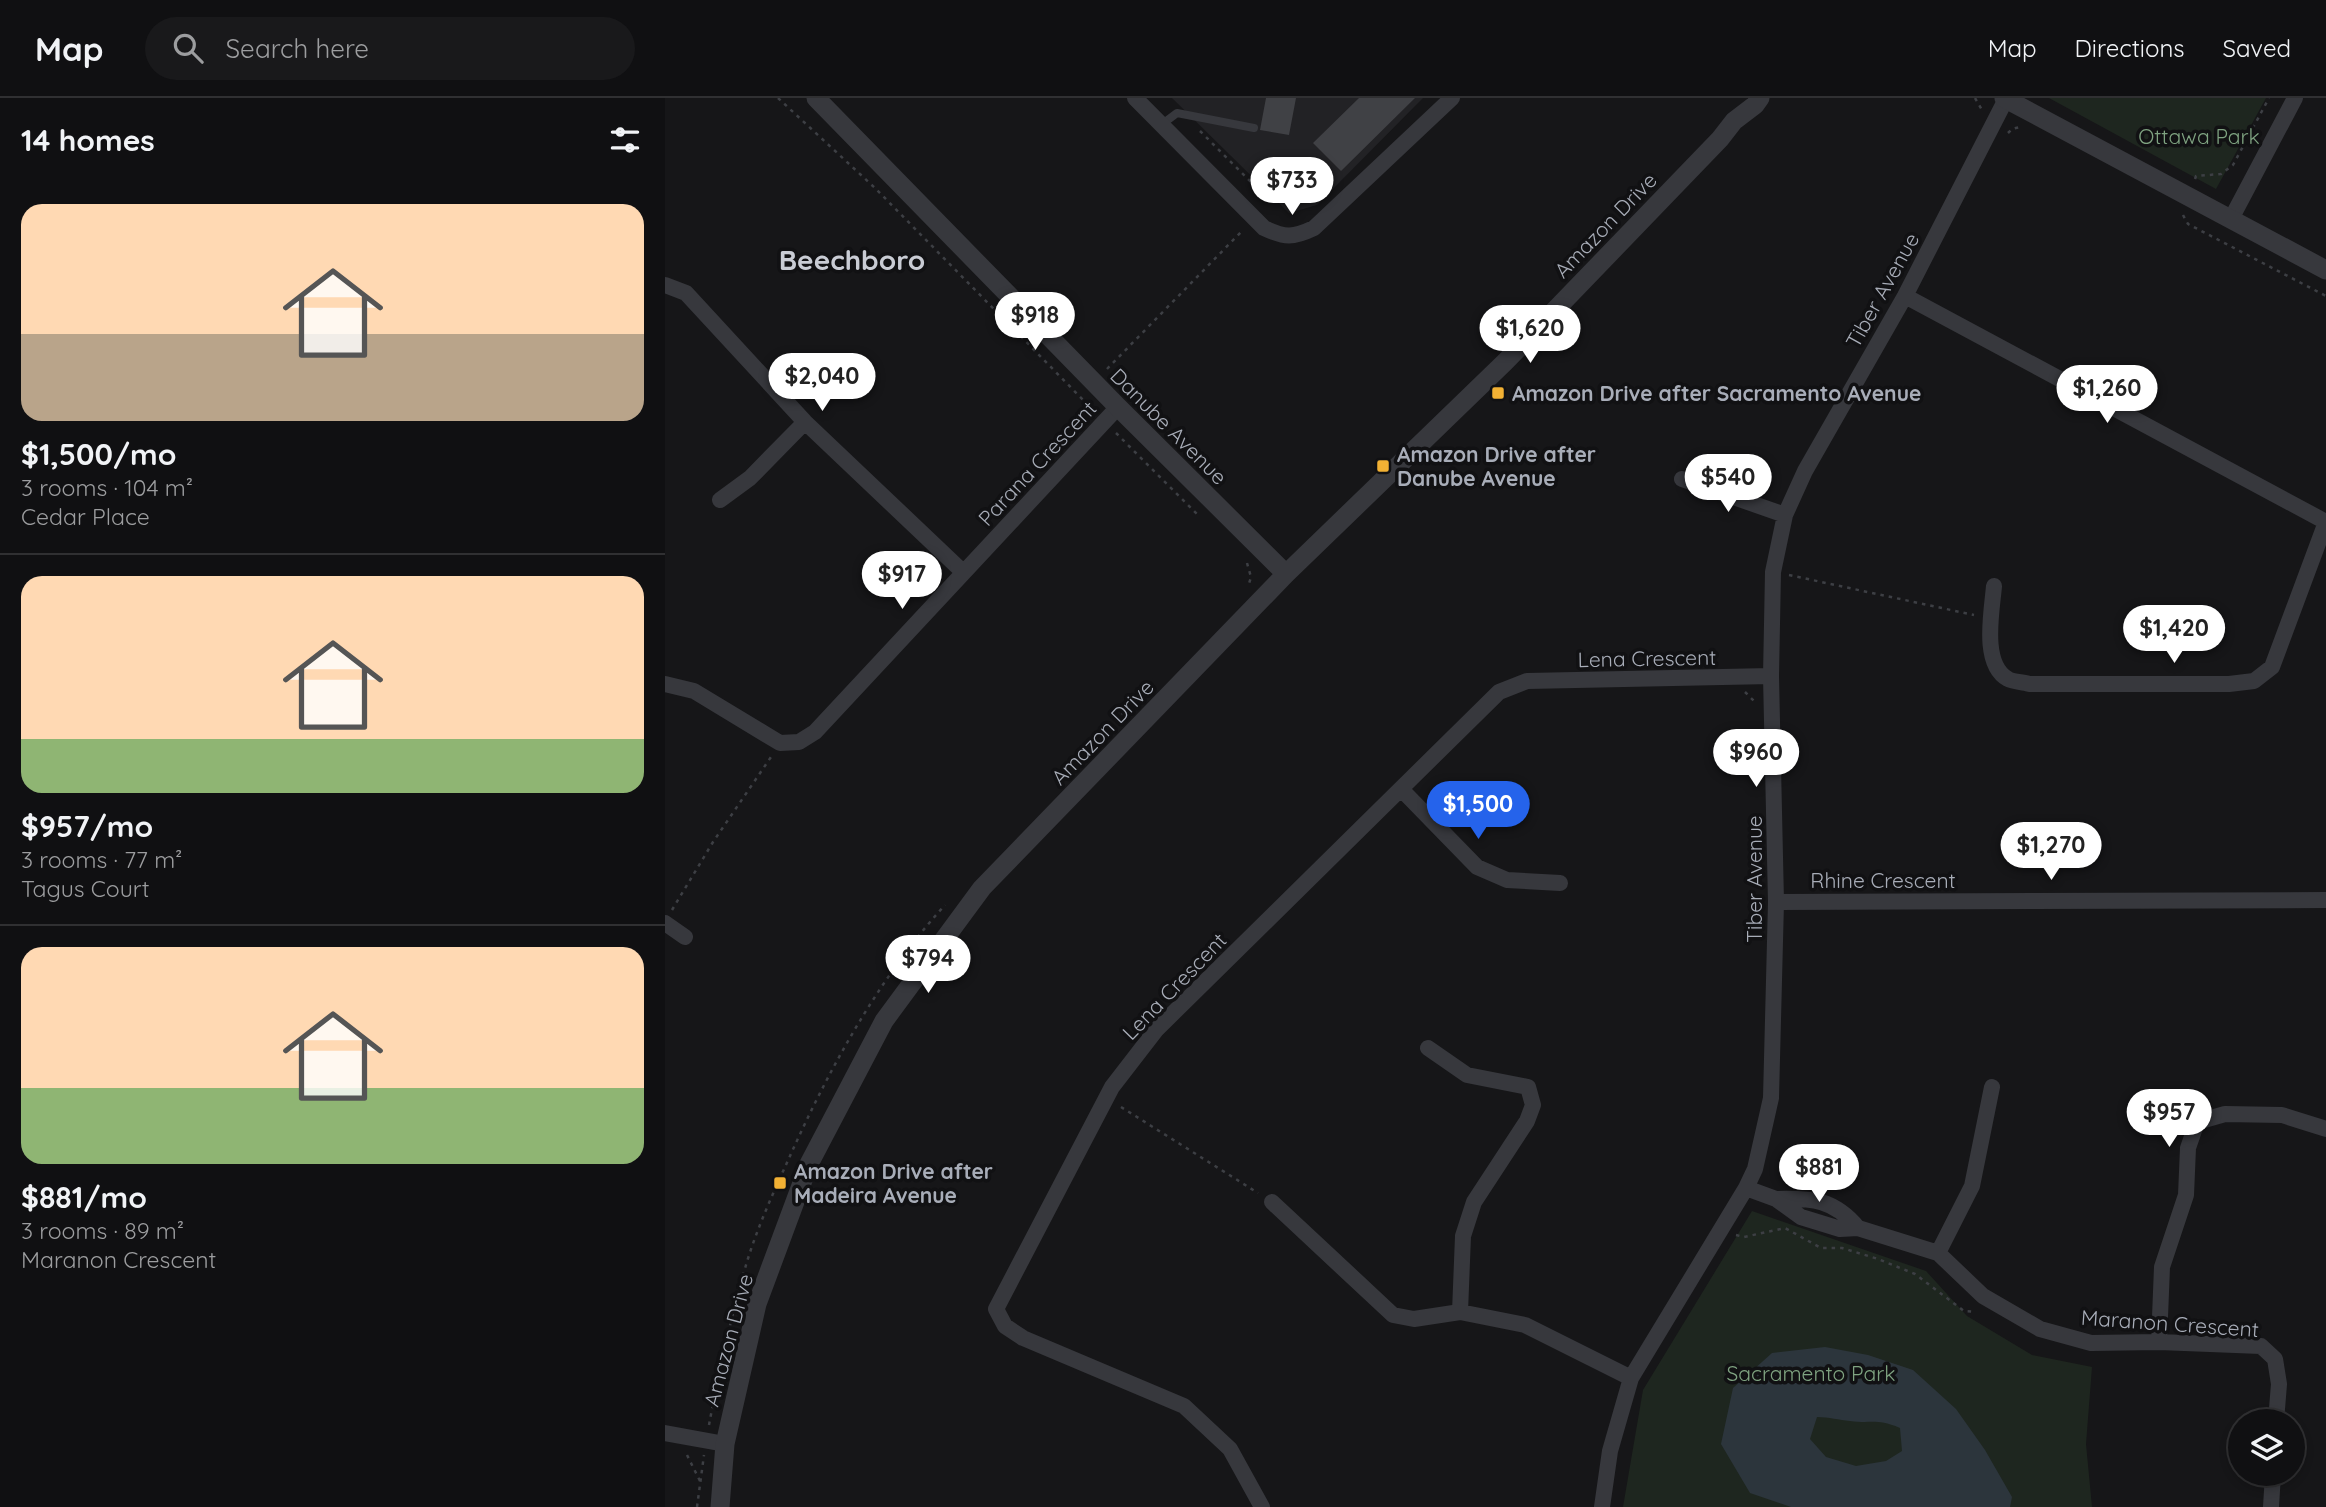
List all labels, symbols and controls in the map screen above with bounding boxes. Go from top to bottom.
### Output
search box [145,17,635,80]
text: Map [35,28,103,69]
icon: search [169,29,207,67]
text: Search here [225,32,369,65]
text: Map [1988,33,2037,63]
text: Directions [2075,33,2185,63]
text: Saved [2223,33,2291,63]
text: 14 homes [21,121,155,159]
icon: filters [606,121,644,159]
park label: Ottawa Park [2138,123,2260,149]
pin: $733 [1251,158,1333,217]
text: $733 [1266,165,1318,194]
street label: Amazon Drive [1548,167,1662,283]
street label: Tiber Avenue [1840,228,1924,352]
district label: Beechboro [779,242,925,277]
icon: home [270,250,396,376]
pin: $918 [994,292,1076,352]
text: $918 [1011,300,1059,329]
pin: $1,620 [1473,306,1587,365]
text: $1,620 [1496,313,1564,342]
pin: $2,040 [765,354,879,413]
text: $2,040 [785,361,859,390]
street label: Danube Avenue [1105,362,1233,490]
pin: $1,260 [2050,366,2164,425]
text: $1,260 [2073,373,2141,402]
place label: Amazon Drive after Sacramento Avenue [1512,380,1921,406]
marker: Amazon Drive after Sacramento Avenue [1490,385,1506,401]
street label: Parana Crescent [972,395,1102,531]
text: $1,500/mo [21,435,176,473]
place label: Amazon Drive after Danube Avenue [1397,441,1596,491]
pin: $540 [1687,454,1769,514]
marker: Amazon Drive after Danube Avenue [1375,458,1391,474]
text: $540 [1701,462,1755,491]
text: 3 rooms · 104 m² [21,473,193,502]
text: Cedar Place [21,502,150,531]
pin: $917 [861,552,943,611]
text: $917 [878,559,926,588]
pin: $1,420 [2117,606,2231,665]
text: $1,420 [2139,613,2209,642]
icon: home [270,622,396,748]
street label: Lena Crescent [1577,644,1717,672]
street label: Amazon Drive [1045,674,1159,790]
pin: $960 [1715,730,1797,789]
text: $960 [1729,737,1783,766]
pin: $1,500 [1421,782,1535,841]
text: $1,500 [1443,789,1513,818]
text: $957/mo [21,807,153,845]
street label: Tiber Avenue [1741,815,1767,943]
pin: $1,270 [1994,822,2108,882]
text: $1,270 [2017,830,2085,859]
text: 3 rooms · 77 m² [21,845,182,874]
street label: Rhine Crescent [1810,867,1956,893]
text: Tagus Court [21,874,150,903]
street label: Lena Crescent [1116,927,1232,1045]
pin: $794 [887,936,969,995]
text: $794 [902,943,954,972]
icon: home [270,993,396,1119]
pin: $957 [2128,1090,2210,1149]
text: $957 [2143,1097,2195,1126]
pin: $881 [1778,1144,1860,1204]
text: $881 [1795,1152,1843,1181]
place label: Amazon Drive after Madeira Avenue [794,1158,993,1208]
marker: Amazon Drive after Madeira Avenue [772,1175,788,1191]
text: $881/mo [21,1178,147,1216]
text: 3 rooms · 89 m² [21,1216,184,1245]
text: Maranon Crescent [21,1245,216,1274]
street label: Amazon Drive [698,1271,758,1409]
street label: Maranon Crescent [2080,1304,2260,1342]
park label: Sacramento Park [1726,1360,1896,1386]
map controls [2228,1409,2305,1486]
button: layers [2228,1409,2305,1486]

